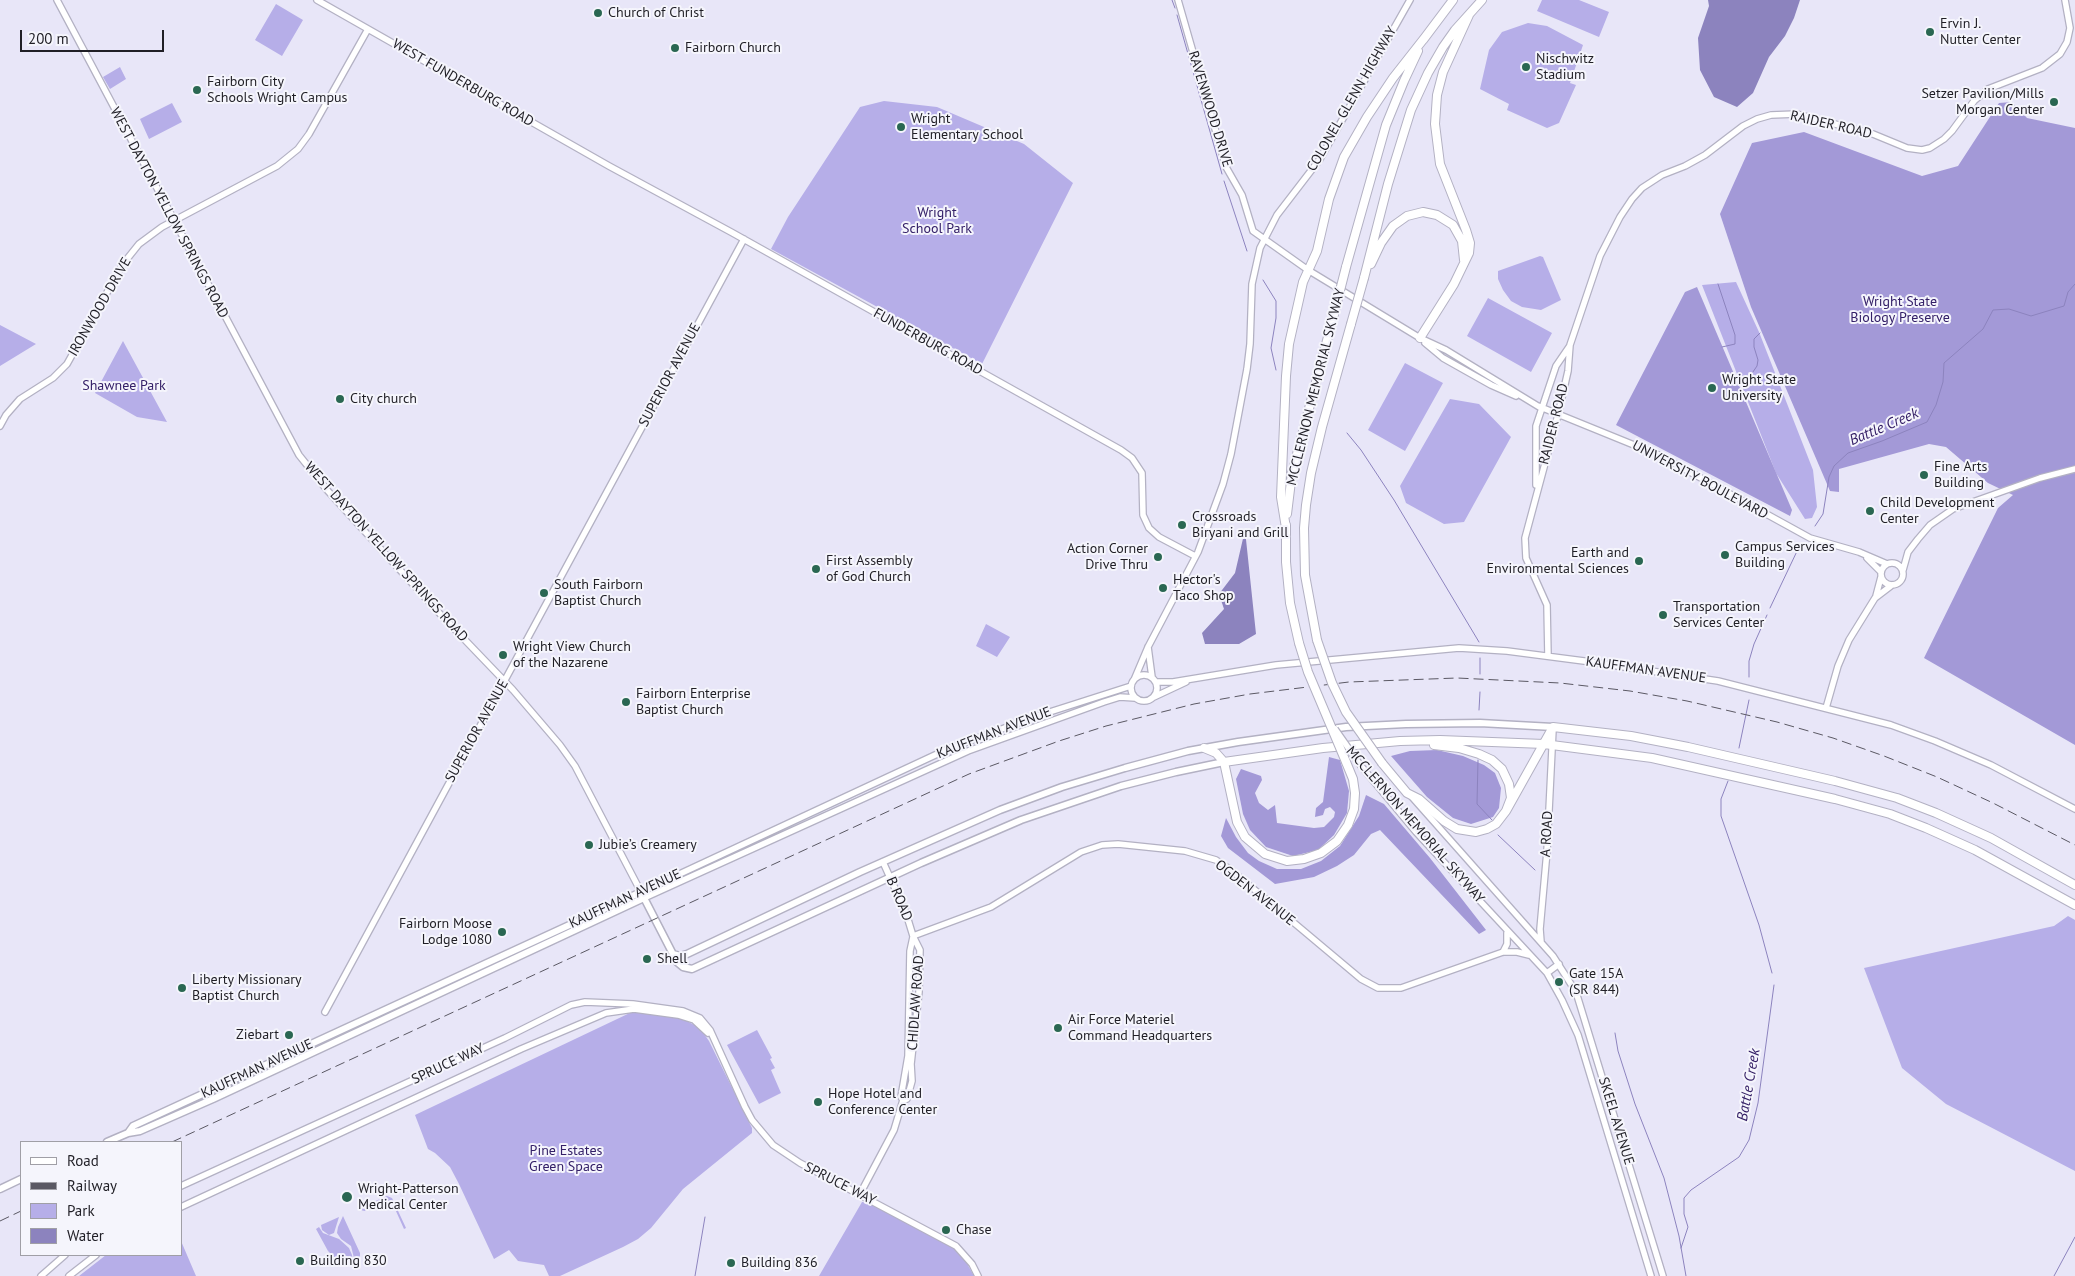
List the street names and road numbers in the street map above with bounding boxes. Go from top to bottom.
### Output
street label: COLONEL GLENN HIGHWAY [1304,24,1400,174]
street label: WEST FUNDERBURG ROAD [389,36,537,130]
street label: RAVENWOOD DRIVE [1184,49,1236,169]
street label: WEST DAYTON YELLOW SPRINGS ROAD [106,105,232,321]
street label: RAIDER ROAD [1789,107,1873,143]
street label: IRONWOOD DRIVE [65,255,135,359]
street label: MCCLERNON MEMORIAL SKYWAY [1283,287,1349,487]
street label: FUNDERBURG ROAD [870,305,986,379]
street label: SUPERIOR AVENUE [636,320,704,430]
street label: RAIDER ROAD [1536,382,1572,466]
street label: UNIVERSITY BOULEVARD [1629,437,1771,523]
street label: WEST DAYTON YELLOW SPRINGS ROAD [301,459,471,645]
street label: KAUFFMAN AVENUE [1585,653,1707,687]
street label: SUPERIOR AVENUE [442,677,512,785]
street label: KAUFFMAN AVENUE [934,703,1054,763]
street label: MCCLERNON MEMORIAL SKYWAY [1342,743,1488,907]
street label: A ROAD [1537,810,1557,858]
street label: OGDEN AVENUE [1212,857,1298,929]
street label: KAUFFMAN AVENUE [566,866,684,932]
street label: B ROAD [882,874,916,924]
street label: CHIDLAW ROAD [904,955,928,1051]
street label: KAUFFMAN AVENUE [198,1036,316,1102]
street label: SPRUCE WAY [409,1040,487,1088]
street label: SKEEL AVENUE [1595,1075,1637,1167]
street label: SPRUCE WAY [801,1159,879,1209]

